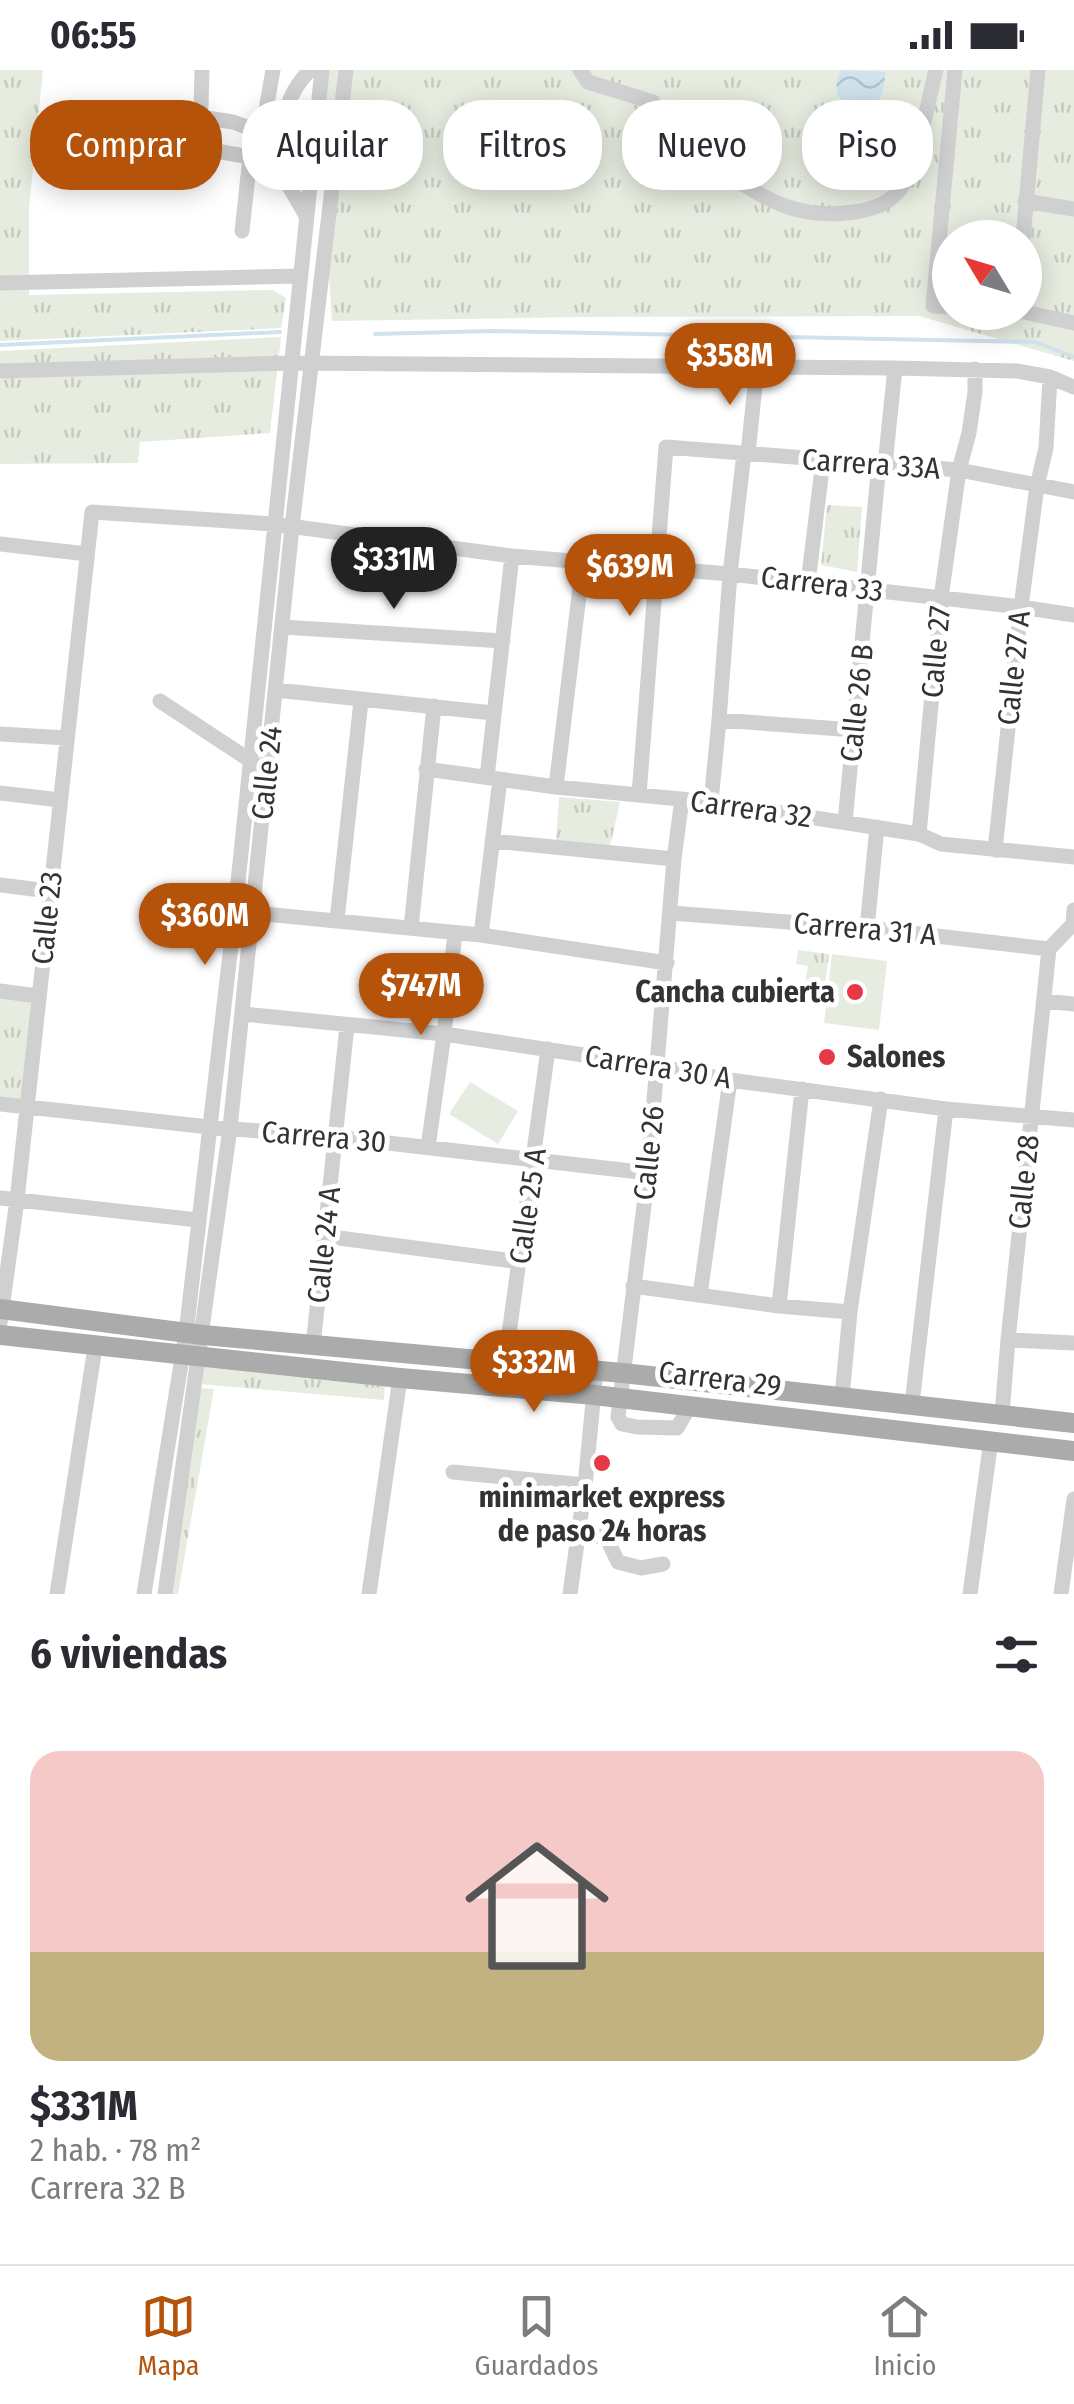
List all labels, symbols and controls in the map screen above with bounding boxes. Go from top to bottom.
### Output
text: 06:55 [50,12,137,58]
chip: Comprar [30,100,222,190]
chip: Alquilar [242,100,423,190]
chip: Filtros [443,100,602,190]
chip: Nuevo [622,100,782,190]
chip: Piso [802,100,933,190]
north arrow [932,220,1042,330]
map controls [932,220,1042,330]
pin: $358M [660,323,800,408]
text: $358M [687,336,773,374]
street label: Carrera 33A [801,441,942,487]
pin: $331M [324,527,464,612]
pin: $639M [560,534,700,619]
text: $331M [353,540,435,578]
text: $639M [587,547,673,585]
street label: Carrera 33 [759,559,885,609]
street label: Calle 27 [914,605,958,699]
street label: Calle 27 A [990,609,1038,727]
street label: Calle 26 B [833,642,881,764]
street label: Calle 24 [244,724,290,822]
street label: Carrera 32 [688,783,814,835]
street label: Calle 23 [24,870,70,966]
pin: $360M [135,883,275,968]
text: $360M [161,896,249,934]
street label: Carrera 31 A [792,905,938,953]
pin: $747M [351,953,491,1038]
text: $747M [381,966,461,1004]
place label: Cancha cubierta [635,974,835,1010]
marker: Cancha cubierta [844,981,866,1003]
street label: Carrera 30 A [582,1038,734,1096]
place label: Salones [847,1039,945,1075]
marker: Salones [816,1046,838,1068]
street label: Calle 26 [626,1104,672,1202]
street label: Carrera 30 [260,1114,388,1160]
street label: Calle 28 [1001,1133,1047,1231]
street label: Calle 25 A [502,1145,554,1266]
street label: Calle 24 A [300,1185,348,1305]
pin: $332M [464,1330,604,1415]
text: $332M [492,1343,576,1381]
street label: Carrera 29 [657,1354,783,1404]
marker: minimarket express de paso 24 horas [591,1452,613,1474]
place label: minimarket express de paso 24 horas [479,1479,725,1549]
icon: filters [989,1627,1044,1682]
text: 6 viviendas [30,1629,227,1679]
icon: home [447,1816,627,1996]
text: $331M [30,2081,138,2131]
text: 2 hab. · 78 m² [30,2131,201,2169]
text: Carrera 32 B [30,2169,186,2207]
tab: Mapa [138,2289,200,2382]
tab: Guardados [475,2289,598,2382]
tab: Inicio [874,2289,936,2382]

